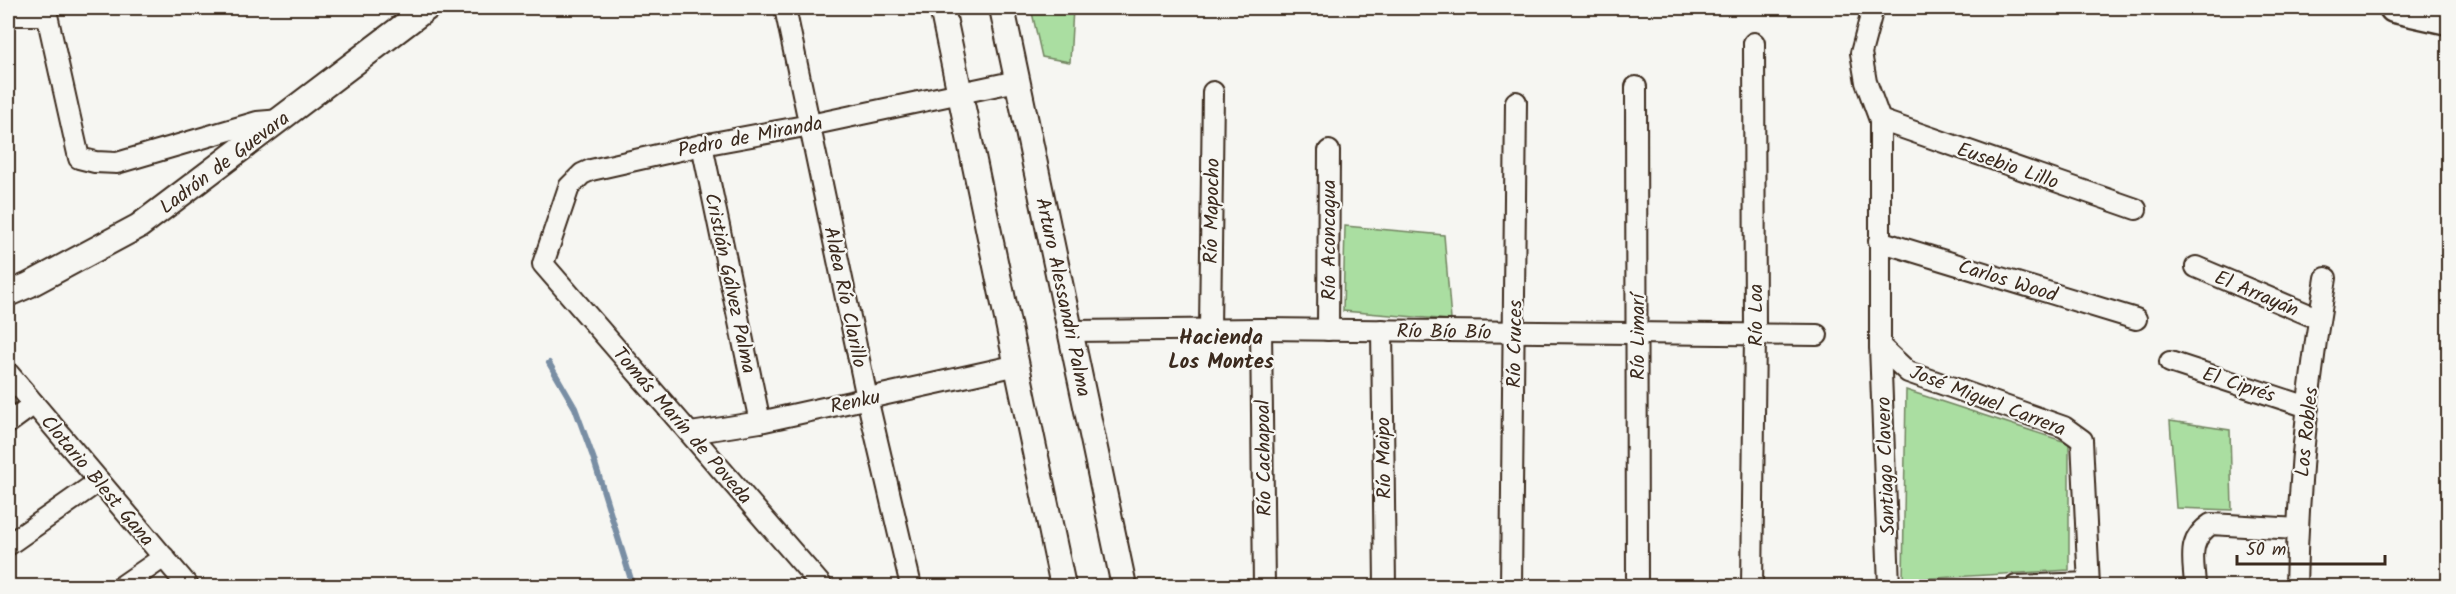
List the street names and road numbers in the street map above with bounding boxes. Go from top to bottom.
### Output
street label: Ladrón de Guevara [153,104,297,223]
street label: Pedro de Miranda [675,108,826,168]
street label: Eusebio Lillo [1952,135,2063,199]
street label: Río Mapocho [1196,158,1230,264]
street label: Río Aconcagua [1314,179,1346,301]
street label: Cristián Gálvez Palma [694,190,764,377]
street label: Arturo Alessandri Palma [1025,195,1099,400]
street label: Aldea Río Clarillo [813,224,875,371]
street label: Carlos Wood [1954,252,2062,312]
street label: El Arrayán [2209,263,2303,327]
street label: Río Loa [1741,284,1773,346]
street label: Río Limarí [1623,291,1655,380]
street label: Río Cruces [1499,299,1533,388]
street label: Río Bío Bío [1396,316,1492,350]
street label: Tomás Marín de Poveda [604,340,759,513]
street label: José Miguel Carrera [1905,357,2070,446]
street label: El Ciprés [2198,359,2279,413]
street label: Renku [827,382,884,424]
street label: Los Robles [2287,385,2329,479]
street label: Santiago Clavero [1869,396,1905,536]
street label: Río Cachapoal [1248,399,1282,517]
street label: Clotario Blest Gana [31,408,161,554]
street label: Río Maipo [1368,417,1402,499]

